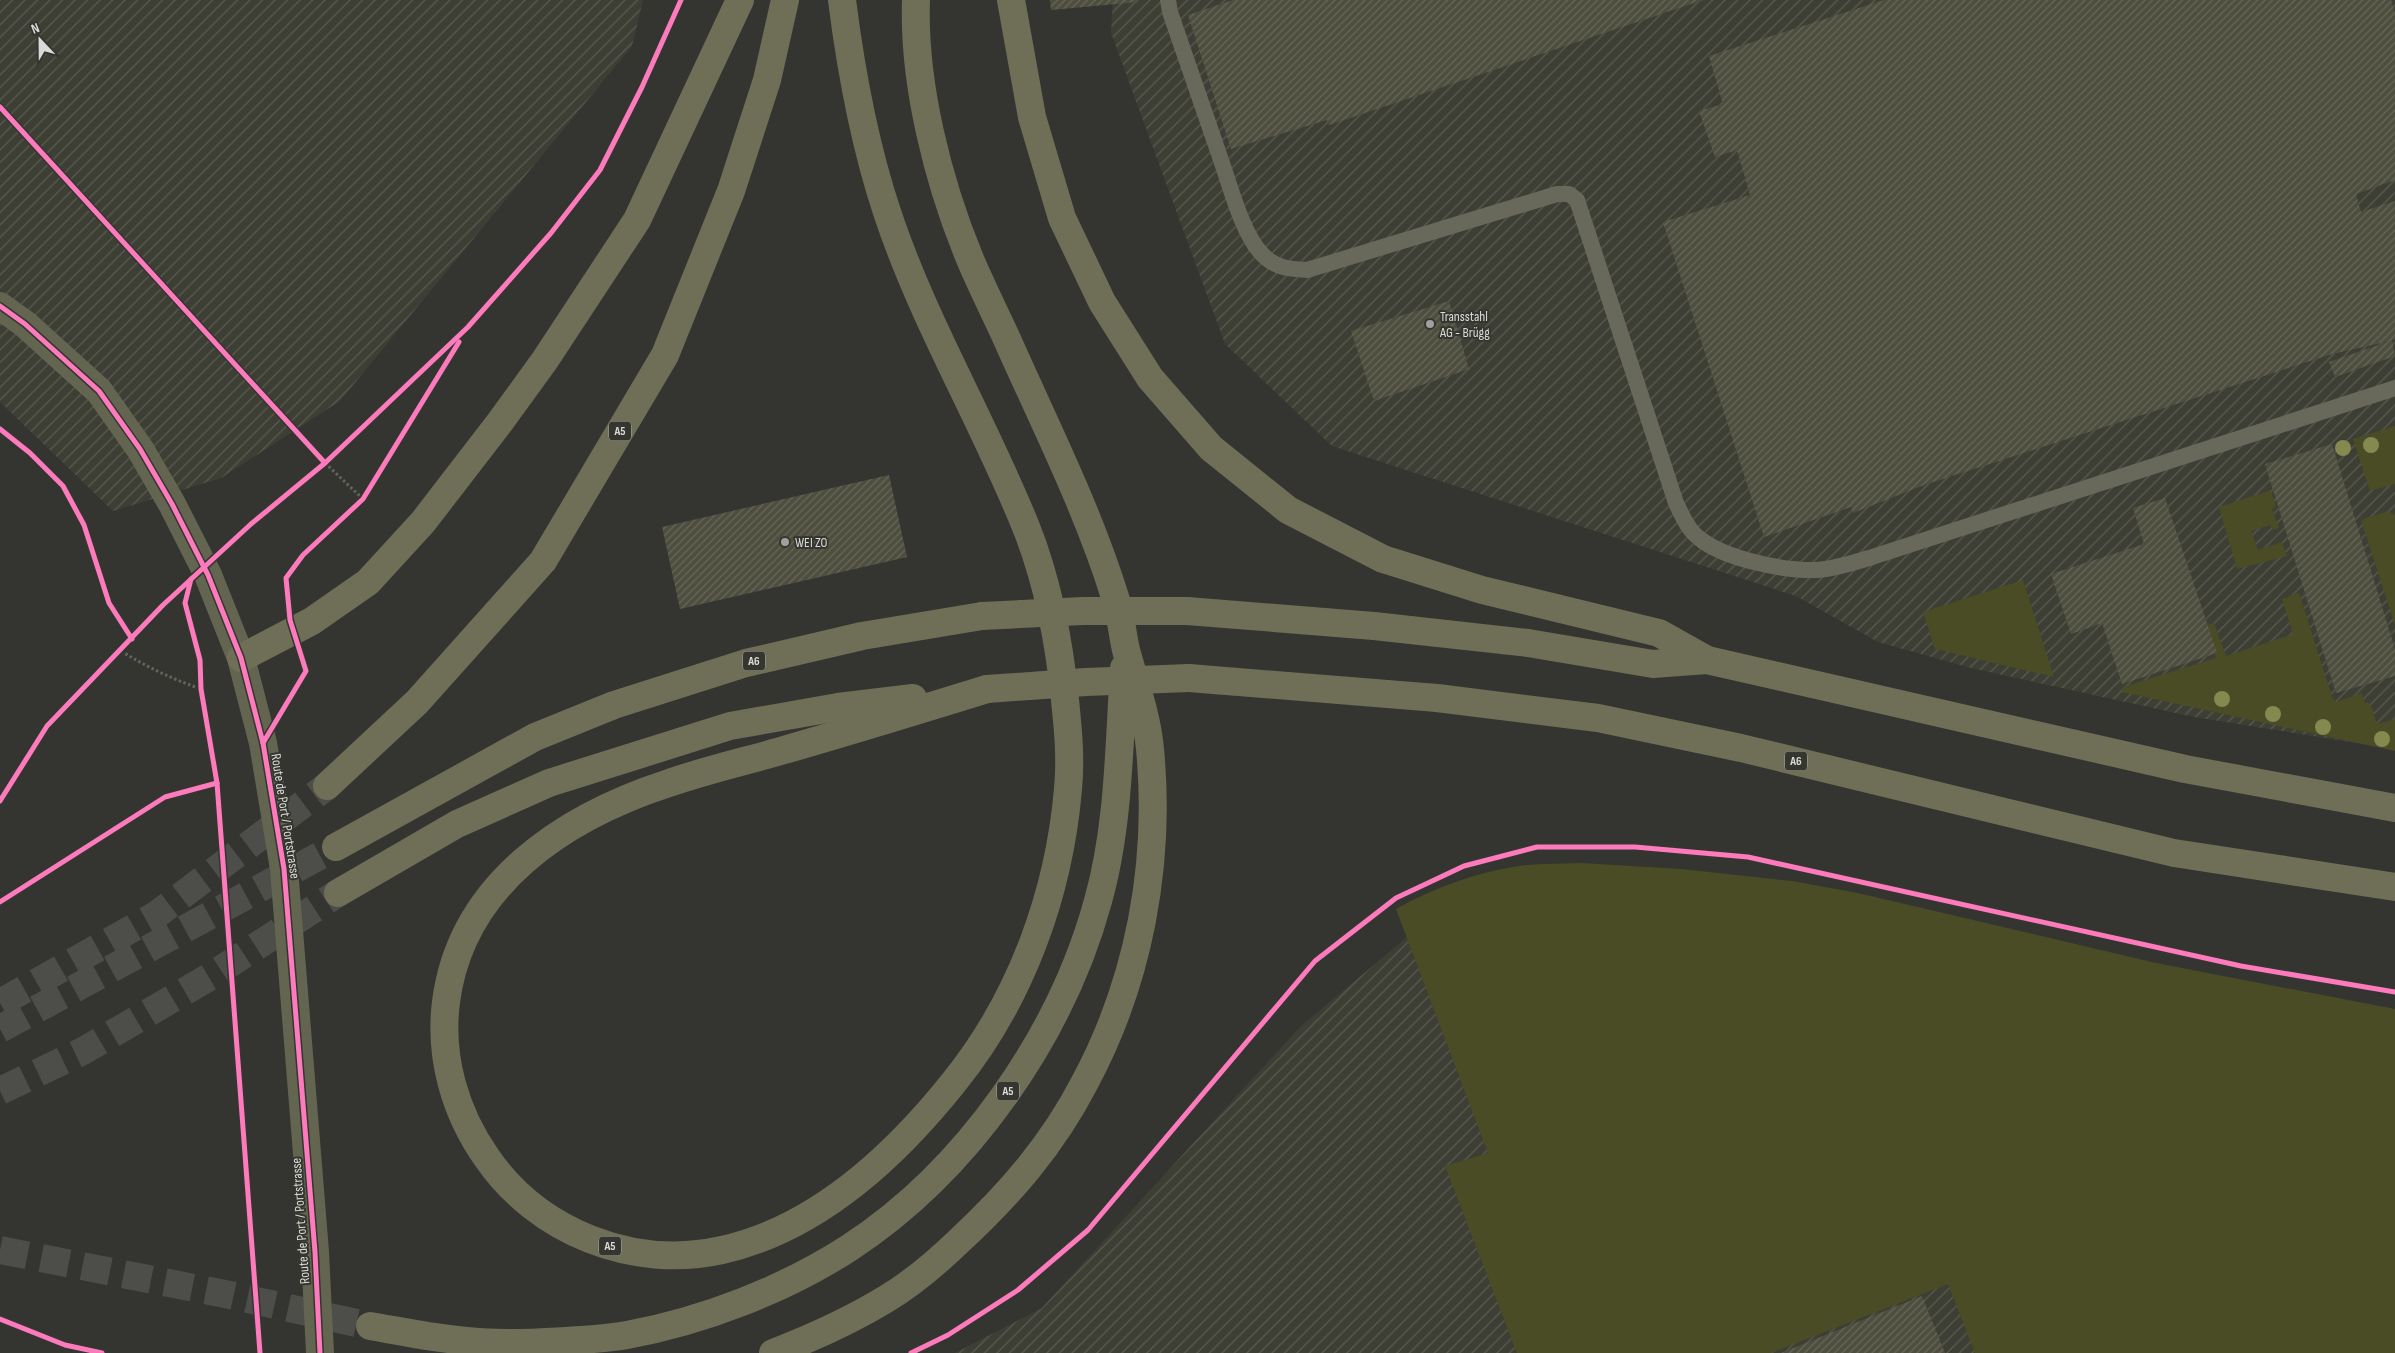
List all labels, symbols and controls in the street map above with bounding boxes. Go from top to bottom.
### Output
north arrow [15,15,65,65]
text: N [29,19,42,38]
place label: Transstahl AG - Brügg [1439,308,1490,341]
marker: Transstahl AG - Brügg [1424,318,1436,330]
road number: A5 [609,422,631,441]
place label: WEI ZO [795,534,828,551]
marker: WEI ZO [779,536,791,548]
road number: A6 [743,651,765,670]
road number: A6 [1785,751,1807,770]
street label: Route de Port / Portstrasse [267,752,304,880]
road number: A5 [997,1082,1019,1100]
street label: Route de Port / Portstrasse [288,1157,313,1285]
road number: A5 [599,1236,621,1256]

